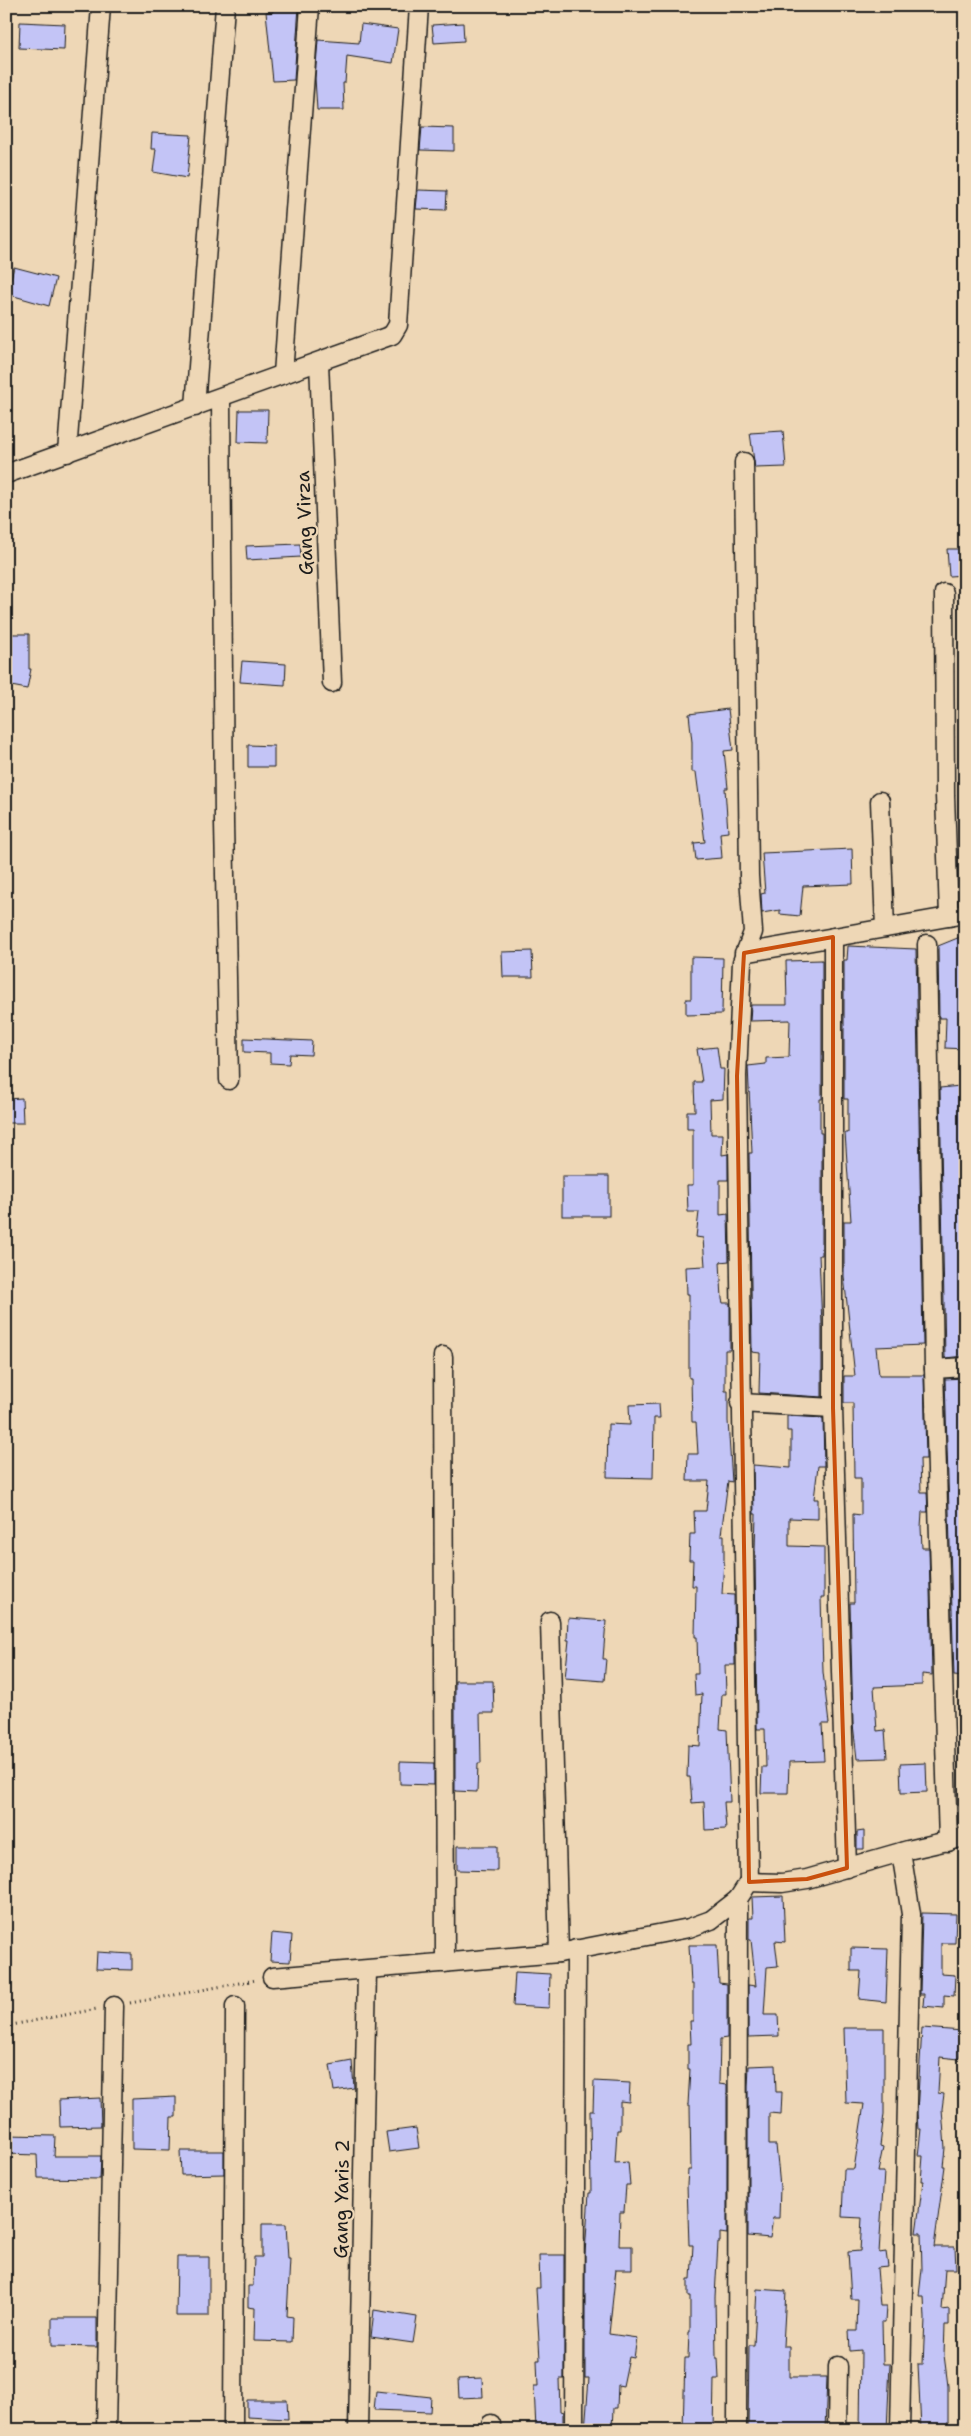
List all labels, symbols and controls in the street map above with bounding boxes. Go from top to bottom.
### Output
street label: Gang Virza [290,470,319,576]
street label: Gang Yaris 2 [328,2139,355,2259]

